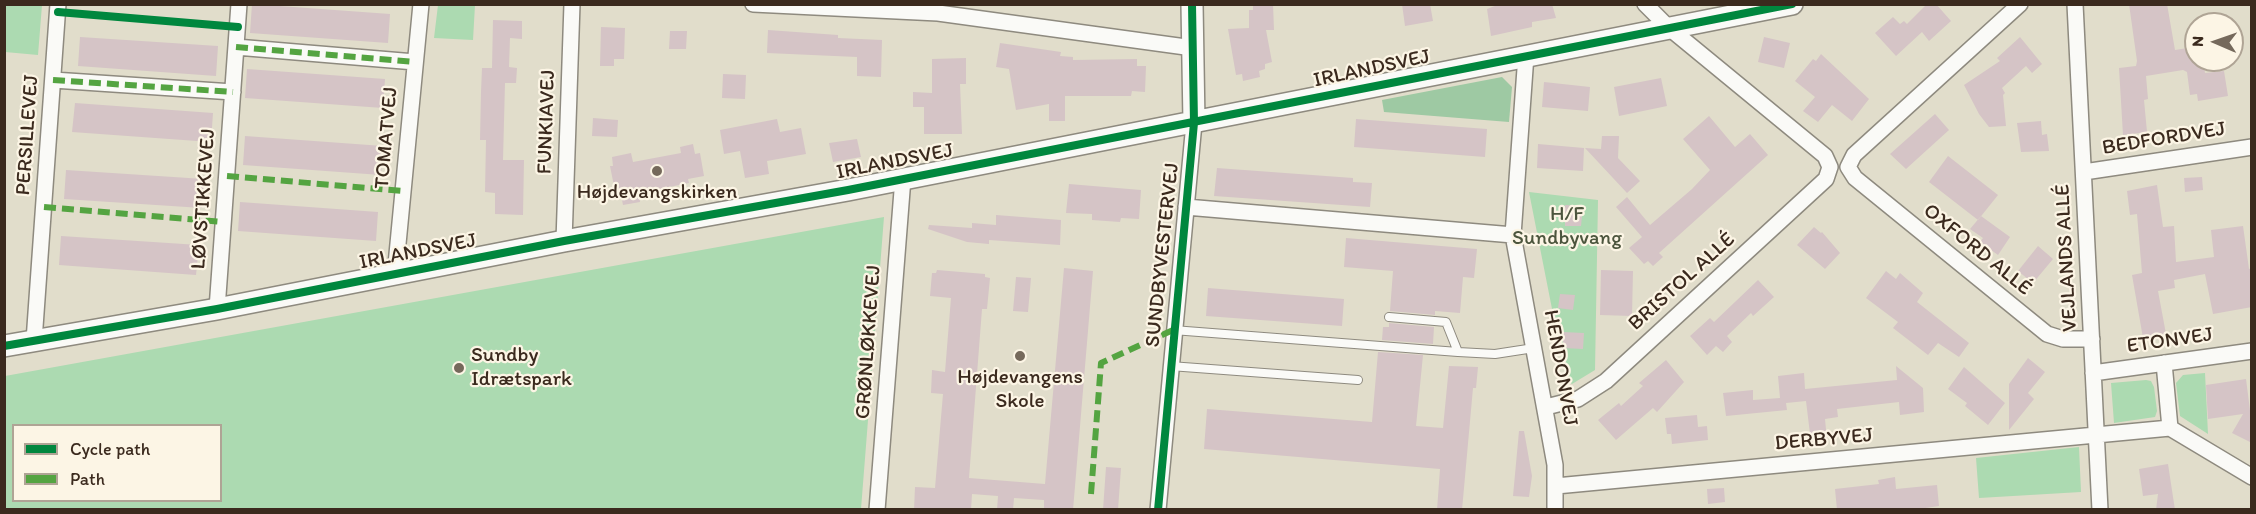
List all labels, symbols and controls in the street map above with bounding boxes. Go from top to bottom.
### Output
north arrow [2184,12,2244,72]
text: N [2188,36,2207,47]
street label: IRLANDSVEJ [1311,44,1433,94]
street label: FUNKIAVEJ [533,69,561,175]
street label: PERSILLEVEJ [11,74,45,196]
street label: TOMATVEJ [370,86,404,190]
street label: BEDFORDVEJ [2101,117,2227,161]
street label: LØVSTIKKEVEJ [187,128,221,270]
street label: IRLANDSVEJ [834,138,956,186]
street label: SUNDBYVESTERVEJ [1141,162,1185,348]
marker: Højdevangskirken [650,164,664,178]
place label: Højdevangskirken [577,180,737,206]
street label: VEJLANDS ALLÉ [2051,183,2083,333]
street label: OXFORD ALLÉ [1918,199,2036,301]
park label: H/F Sundbyvang [1512,202,1622,252]
street label: IRLANDSVEJ [357,228,479,276]
street label: BRISTOL ALLÉ [1624,228,1740,336]
street label: GRØNLØKKEVEJ [851,264,887,420]
street label: HENDONVEJ [1537,308,1583,428]
street label: ETONVEJ [2125,322,2215,360]
place label: Sundby Idrætspark [471,343,572,393]
marker: Højdevangens Skole [1013,349,1027,363]
marker: Sundby Idrætspark [452,361,466,375]
place label: Højdevangens Skole [957,365,1083,415]
street label: DERBYVEJ [1774,423,1874,457]
legend [12,424,222,502]
text: Cycle path [70,438,150,460]
text: Path [70,468,105,490]

